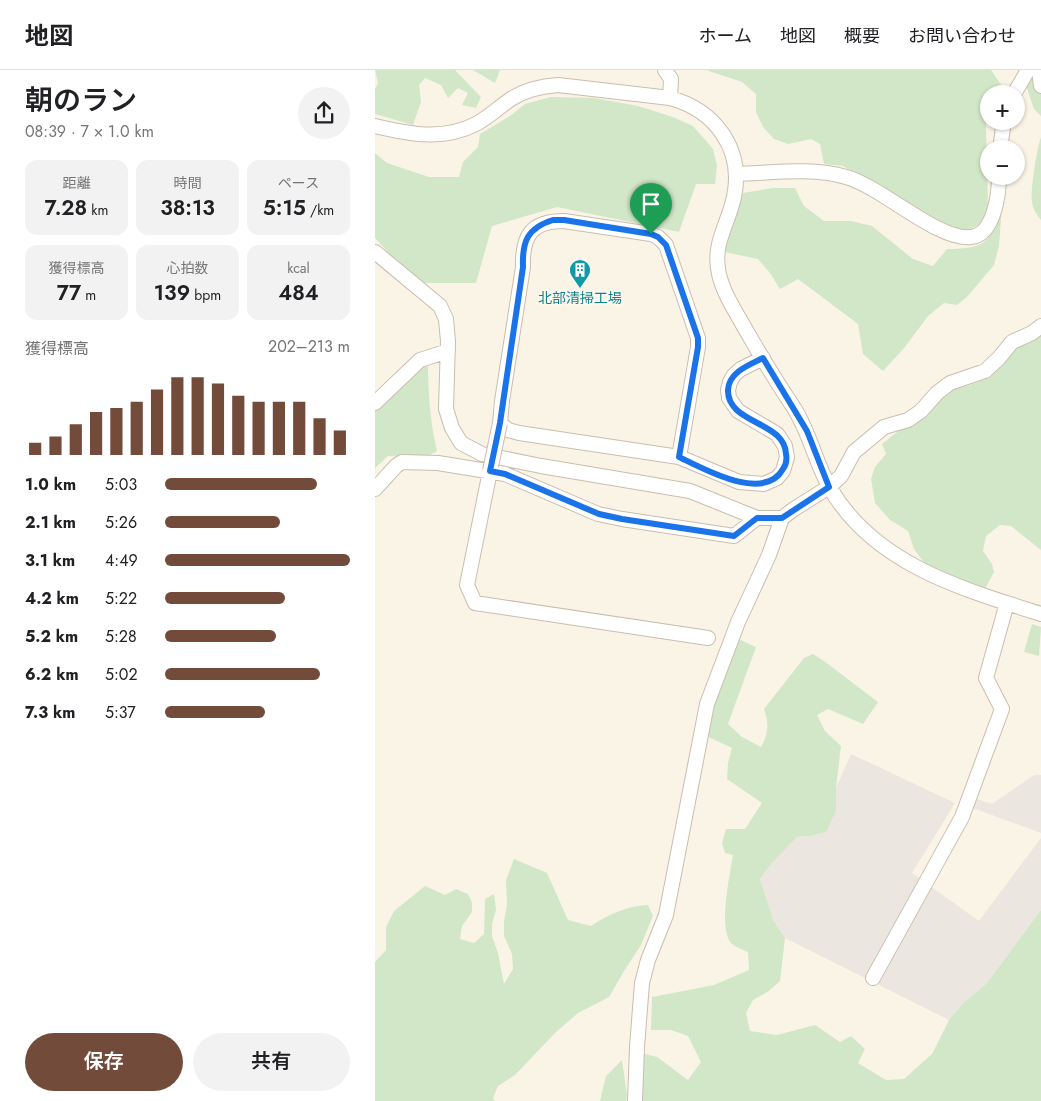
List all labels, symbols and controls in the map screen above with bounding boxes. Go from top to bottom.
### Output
text: 地図 [25,18,73,53]
text: ホーム [699,23,752,49]
text: 地図 [780,23,816,49]
text: 概要 [844,23,880,49]
text: お問い合わせ [908,23,1016,49]
text: 朝のラン [25,80,137,121]
map controls [980,85,1025,185]
button: + [980,85,1025,130]
button: share [298,87,350,139]
text: 08:39 · 7 × 1.0 km [25,120,154,143]
button: − [980,140,1025,185]
text: 距離 [63,173,91,193]
text: 時間 [174,173,202,193]
text: ペース [278,173,319,193]
pin [630,183,672,234]
icon: arrive [637,190,665,218]
text: 7.28 [45,193,87,223]
text: 38:13 [160,193,215,223]
text: 5:15 [263,193,306,223]
text: km [87,200,108,220]
text: /km [306,200,334,220]
text: 獲得標高 [49,258,105,278]
text: 心拍数 [167,258,209,278]
text: kcal [287,258,310,278]
building icon: 北部清掃工場 [568,258,592,289]
text: 77 [57,278,81,308]
text: 139 [154,278,190,308]
text: 484 [278,278,319,308]
text: m [81,285,96,305]
text: bpm [190,285,221,305]
place label: 北部清掃工場 [538,288,622,308]
text: 202–213 m [268,335,350,358]
text: 獲得標高 [25,337,89,360]
text: 1.0 km [25,473,76,496]
text: 5:03 [105,473,137,496]
text: 2.1 km [25,511,76,534]
text: 5:26 [105,511,137,534]
text: 3.1 km [25,549,75,572]
text: 4:49 [105,549,138,572]
text: 4.2 km [25,587,79,610]
text: 5:22 [105,587,137,610]
text: 5.2 km [25,625,78,648]
text: 5:28 [105,625,137,648]
text: 6.2 km [25,663,79,686]
text: 5:02 [105,663,138,686]
text: 7.3 km [25,701,75,724]
text: 5:37 [105,701,136,724]
button: 保存 [25,1033,183,1091]
button: 共有 [193,1033,350,1091]

